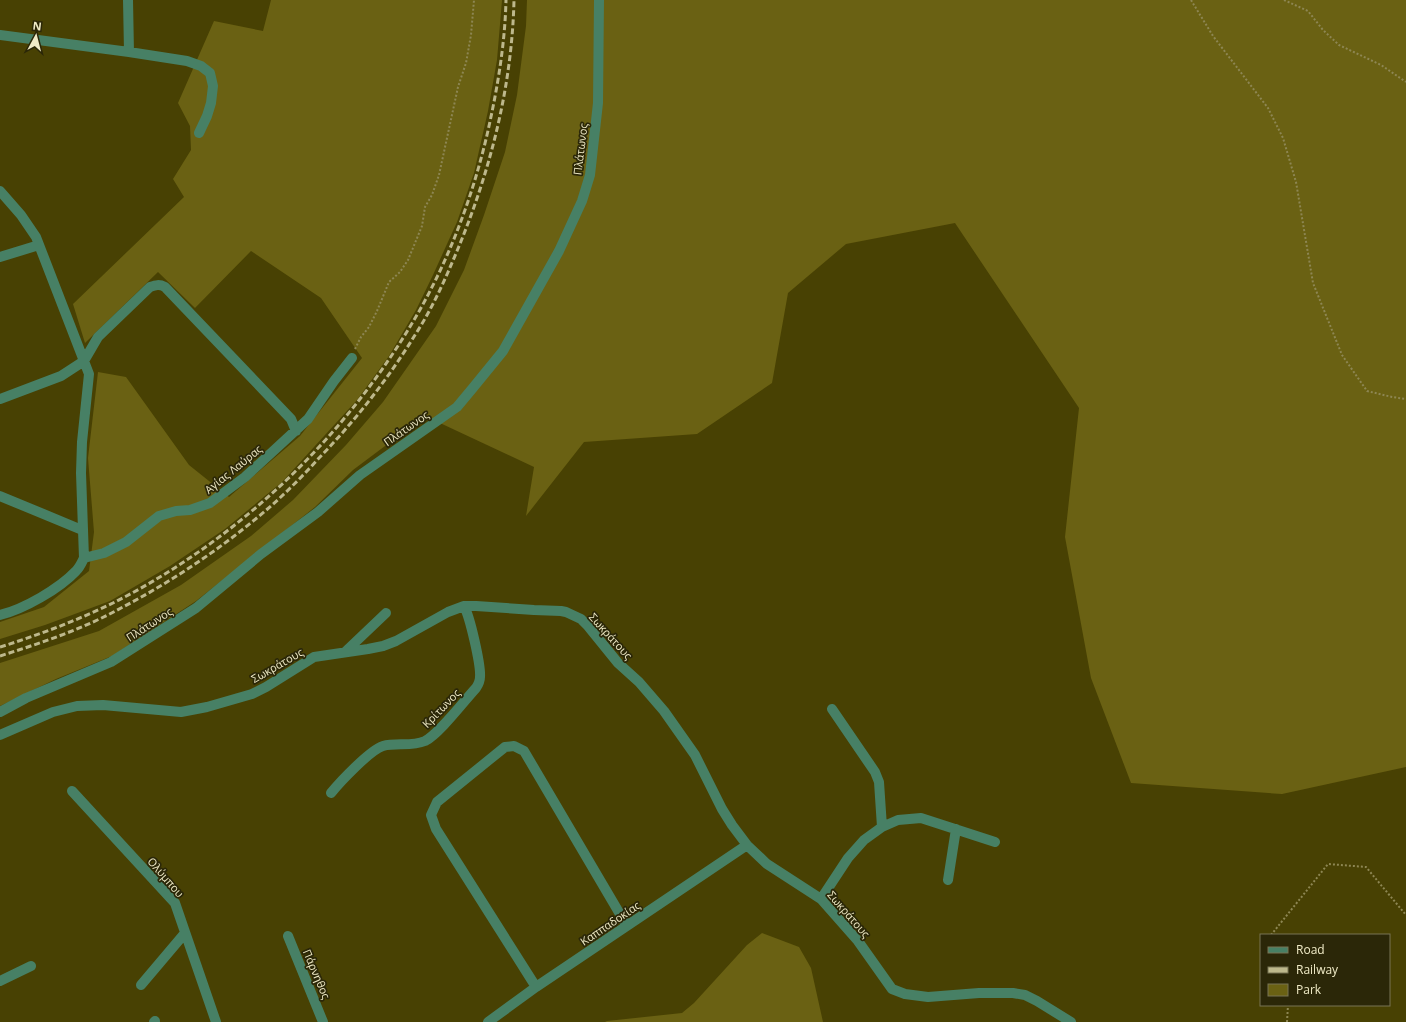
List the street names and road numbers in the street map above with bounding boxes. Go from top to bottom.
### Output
street label: Πλάτωνος [569,122,591,176]
street label: Πλάτωνος [380,407,432,449]
street label: Αγίας Λαύρας [201,441,265,497]
street label: Πλάτωνος [123,603,175,645]
street label: Σωκράτους [586,610,636,662]
street label: Σωκράτους [248,644,306,686]
street label: Κρίτωνος [419,685,463,731]
street label: Ολύμπου [144,854,188,900]
street label: Σωκράτους [824,887,874,941]
street label: Καππαδοκίας [577,897,643,949]
street label: Πάρνηθος [300,947,334,1001]

